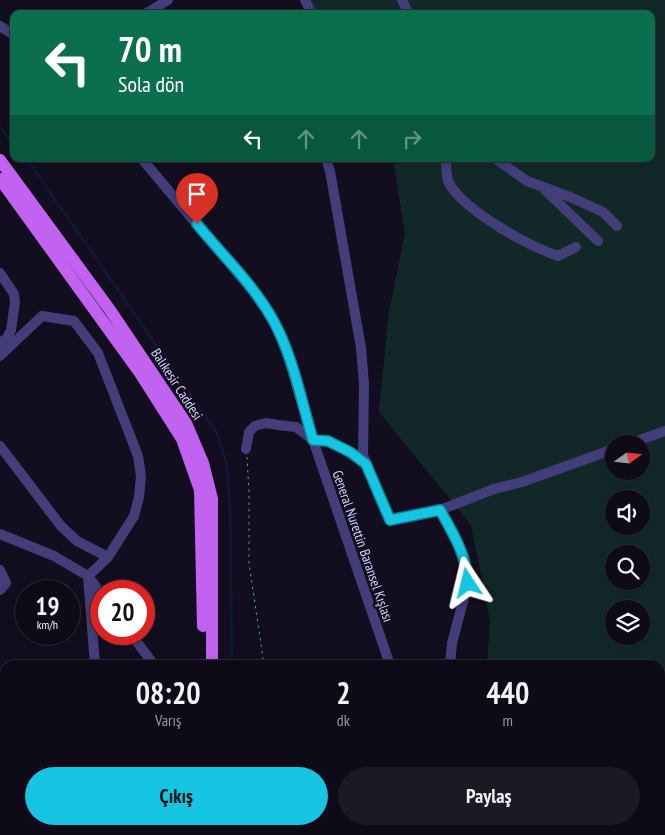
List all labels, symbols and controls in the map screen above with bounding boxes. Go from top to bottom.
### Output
text: 70 m [118,26,182,72]
icon: left [35,30,100,95]
text: Sola dön [118,70,184,98]
icon: left [239,125,267,153]
icon: ahead [292,125,320,153]
icon: ahead [345,125,373,153]
icon: right [398,125,426,153]
pin [176,173,218,224]
icon: arrive [183,180,211,208]
street label: Balıkesir Caddesi [147,345,207,423]
north arrow [605,435,650,480]
map controls [605,435,650,645]
street label: General Nurettin Baransel Kışlası [329,468,397,624]
button: sound [605,490,650,535]
button: search [605,545,650,590]
position arrow [441,556,493,608]
speed limit sign: 20 [90,580,155,645]
text: 19 [36,590,59,622]
button: layers [605,600,650,645]
text: km/h [37,617,58,632]
text: 08:20 [136,673,201,712]
text: 2 [336,673,351,712]
text: 440 [486,673,529,712]
text: Varış [155,710,181,730]
text: dk [337,710,350,730]
text: m [503,710,513,730]
button: Çıkış [25,767,328,825]
button: Paylaş [338,767,640,825]

